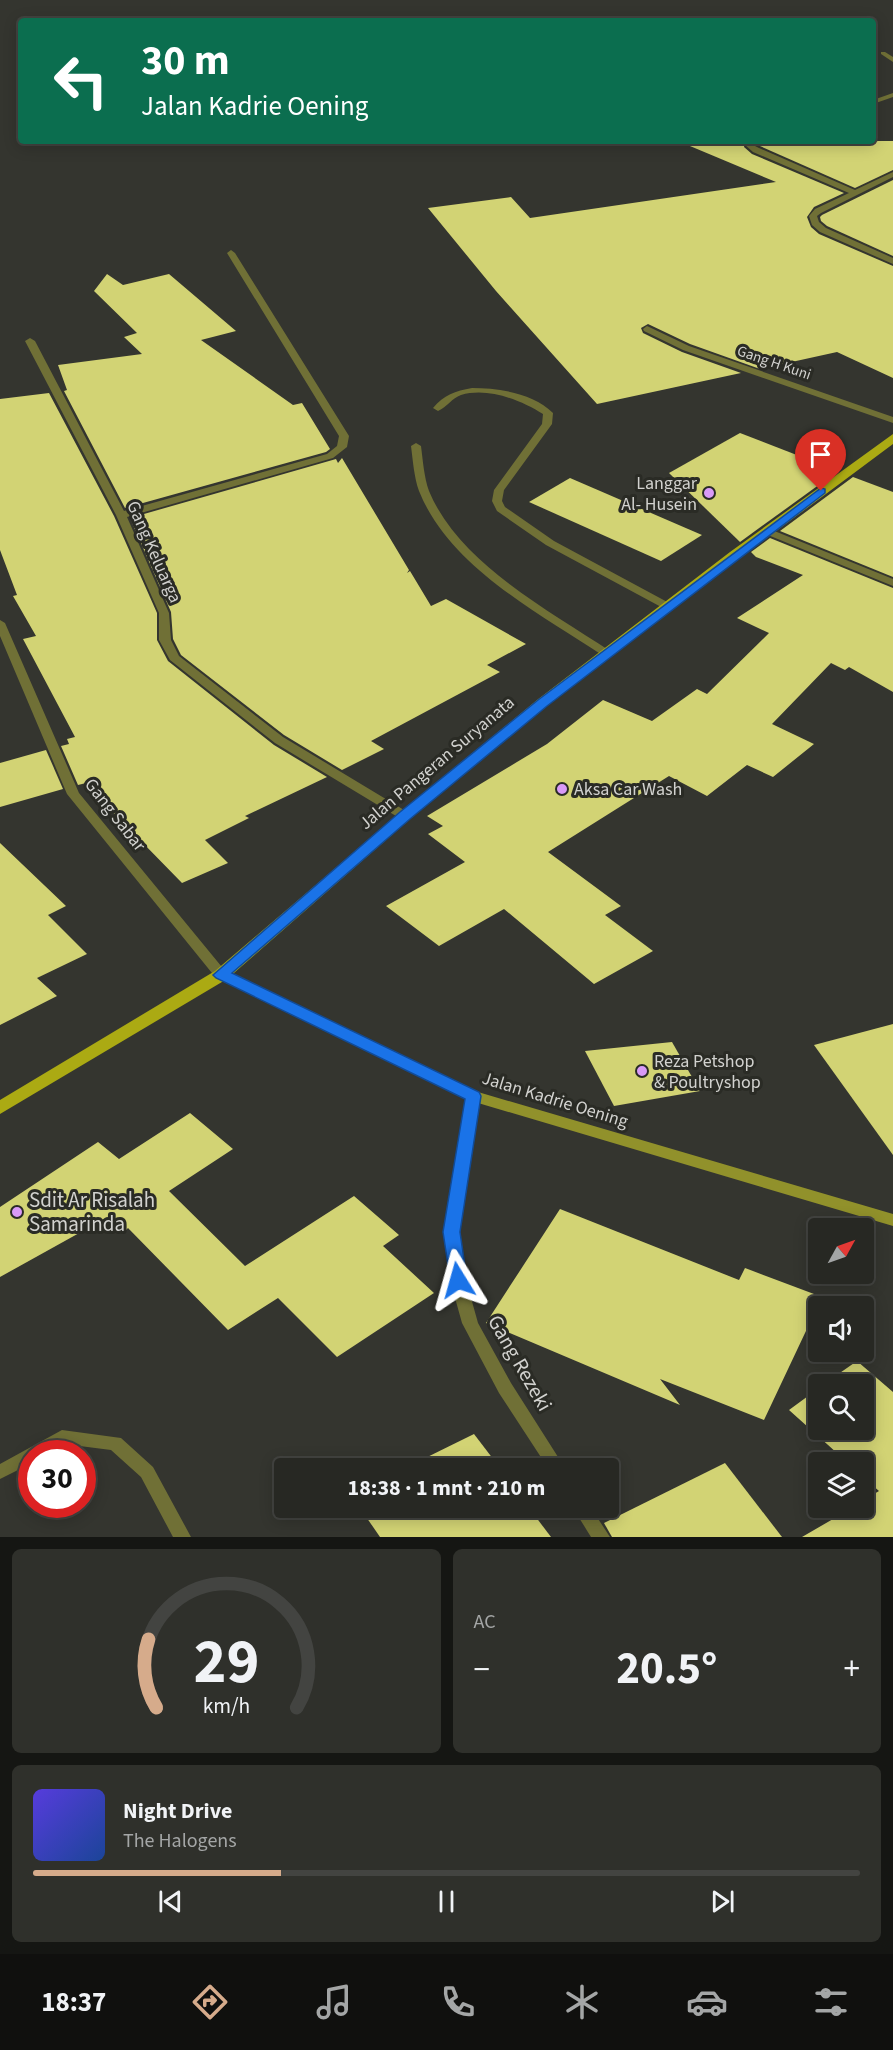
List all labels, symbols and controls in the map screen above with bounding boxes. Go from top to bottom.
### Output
text: 30 m [141,31,230,91]
icon: left [42,42,120,120]
text: Jalan Kadrie Oening [141,87,368,126]
street label: Gang H Kuni [734,341,814,385]
pin [795,429,846,491]
icon: arrive [804,438,837,471]
place label: Langgar Al- Husein [621,471,698,517]
marker: Langgar Al- Husein [702,486,716,500]
street label: Gang Keluarga [120,497,188,607]
street label: Jalan Pangeran Suryanata [354,690,520,836]
street label: Gang Sabar [79,773,152,857]
place label: Aksa Car Wash [574,777,682,802]
marker: Aksa Car Wash [555,782,569,796]
place label: Reza Petshop & Poultryshop [654,1049,761,1095]
marker: Reza Petshop & Poultryshop [635,1064,649,1078]
street label: Jalan Kadrie Oening [479,1066,631,1134]
place label: Sdit Ar Risalah Samarinda [29,1185,155,1239]
marker: Sdit Ar Risalah Samarinda [10,1205,24,1219]
north arrow [808,1218,874,1284]
map controls [808,1218,874,1518]
position arrow [426,1248,490,1312]
button: sound [808,1296,874,1362]
street label: Gang Rezeki [480,1309,560,1417]
button: search [808,1374,874,1440]
speed limit sign: 30 [18,1440,96,1518]
button: layers [808,1452,874,1518]
text: 18:38 · 1 mnt · 210 m [348,1472,545,1504]
text: AC [474,1608,496,1636]
text: 29 [193,1618,259,1707]
text: 20.5° [616,1637,717,1701]
text: − [474,1646,490,1693]
text: + [844,1646,860,1693]
text: km/h [202,1691,250,1722]
text: Night Drive [123,1795,232,1827]
text: The Halogens [123,1827,237,1855]
icon: previous [154,1885,187,1918]
icon: pause [430,1885,463,1918]
icon: next [706,1885,739,1918]
icon: directions [189,1981,231,2023]
icon: music [313,1981,355,2023]
icon: phone [437,1981,479,2023]
icon: climate [561,1981,603,2023]
icon: car [686,1981,728,2023]
icon: filters [810,1981,852,2023]
text: 18:37 [41,1983,106,2022]

